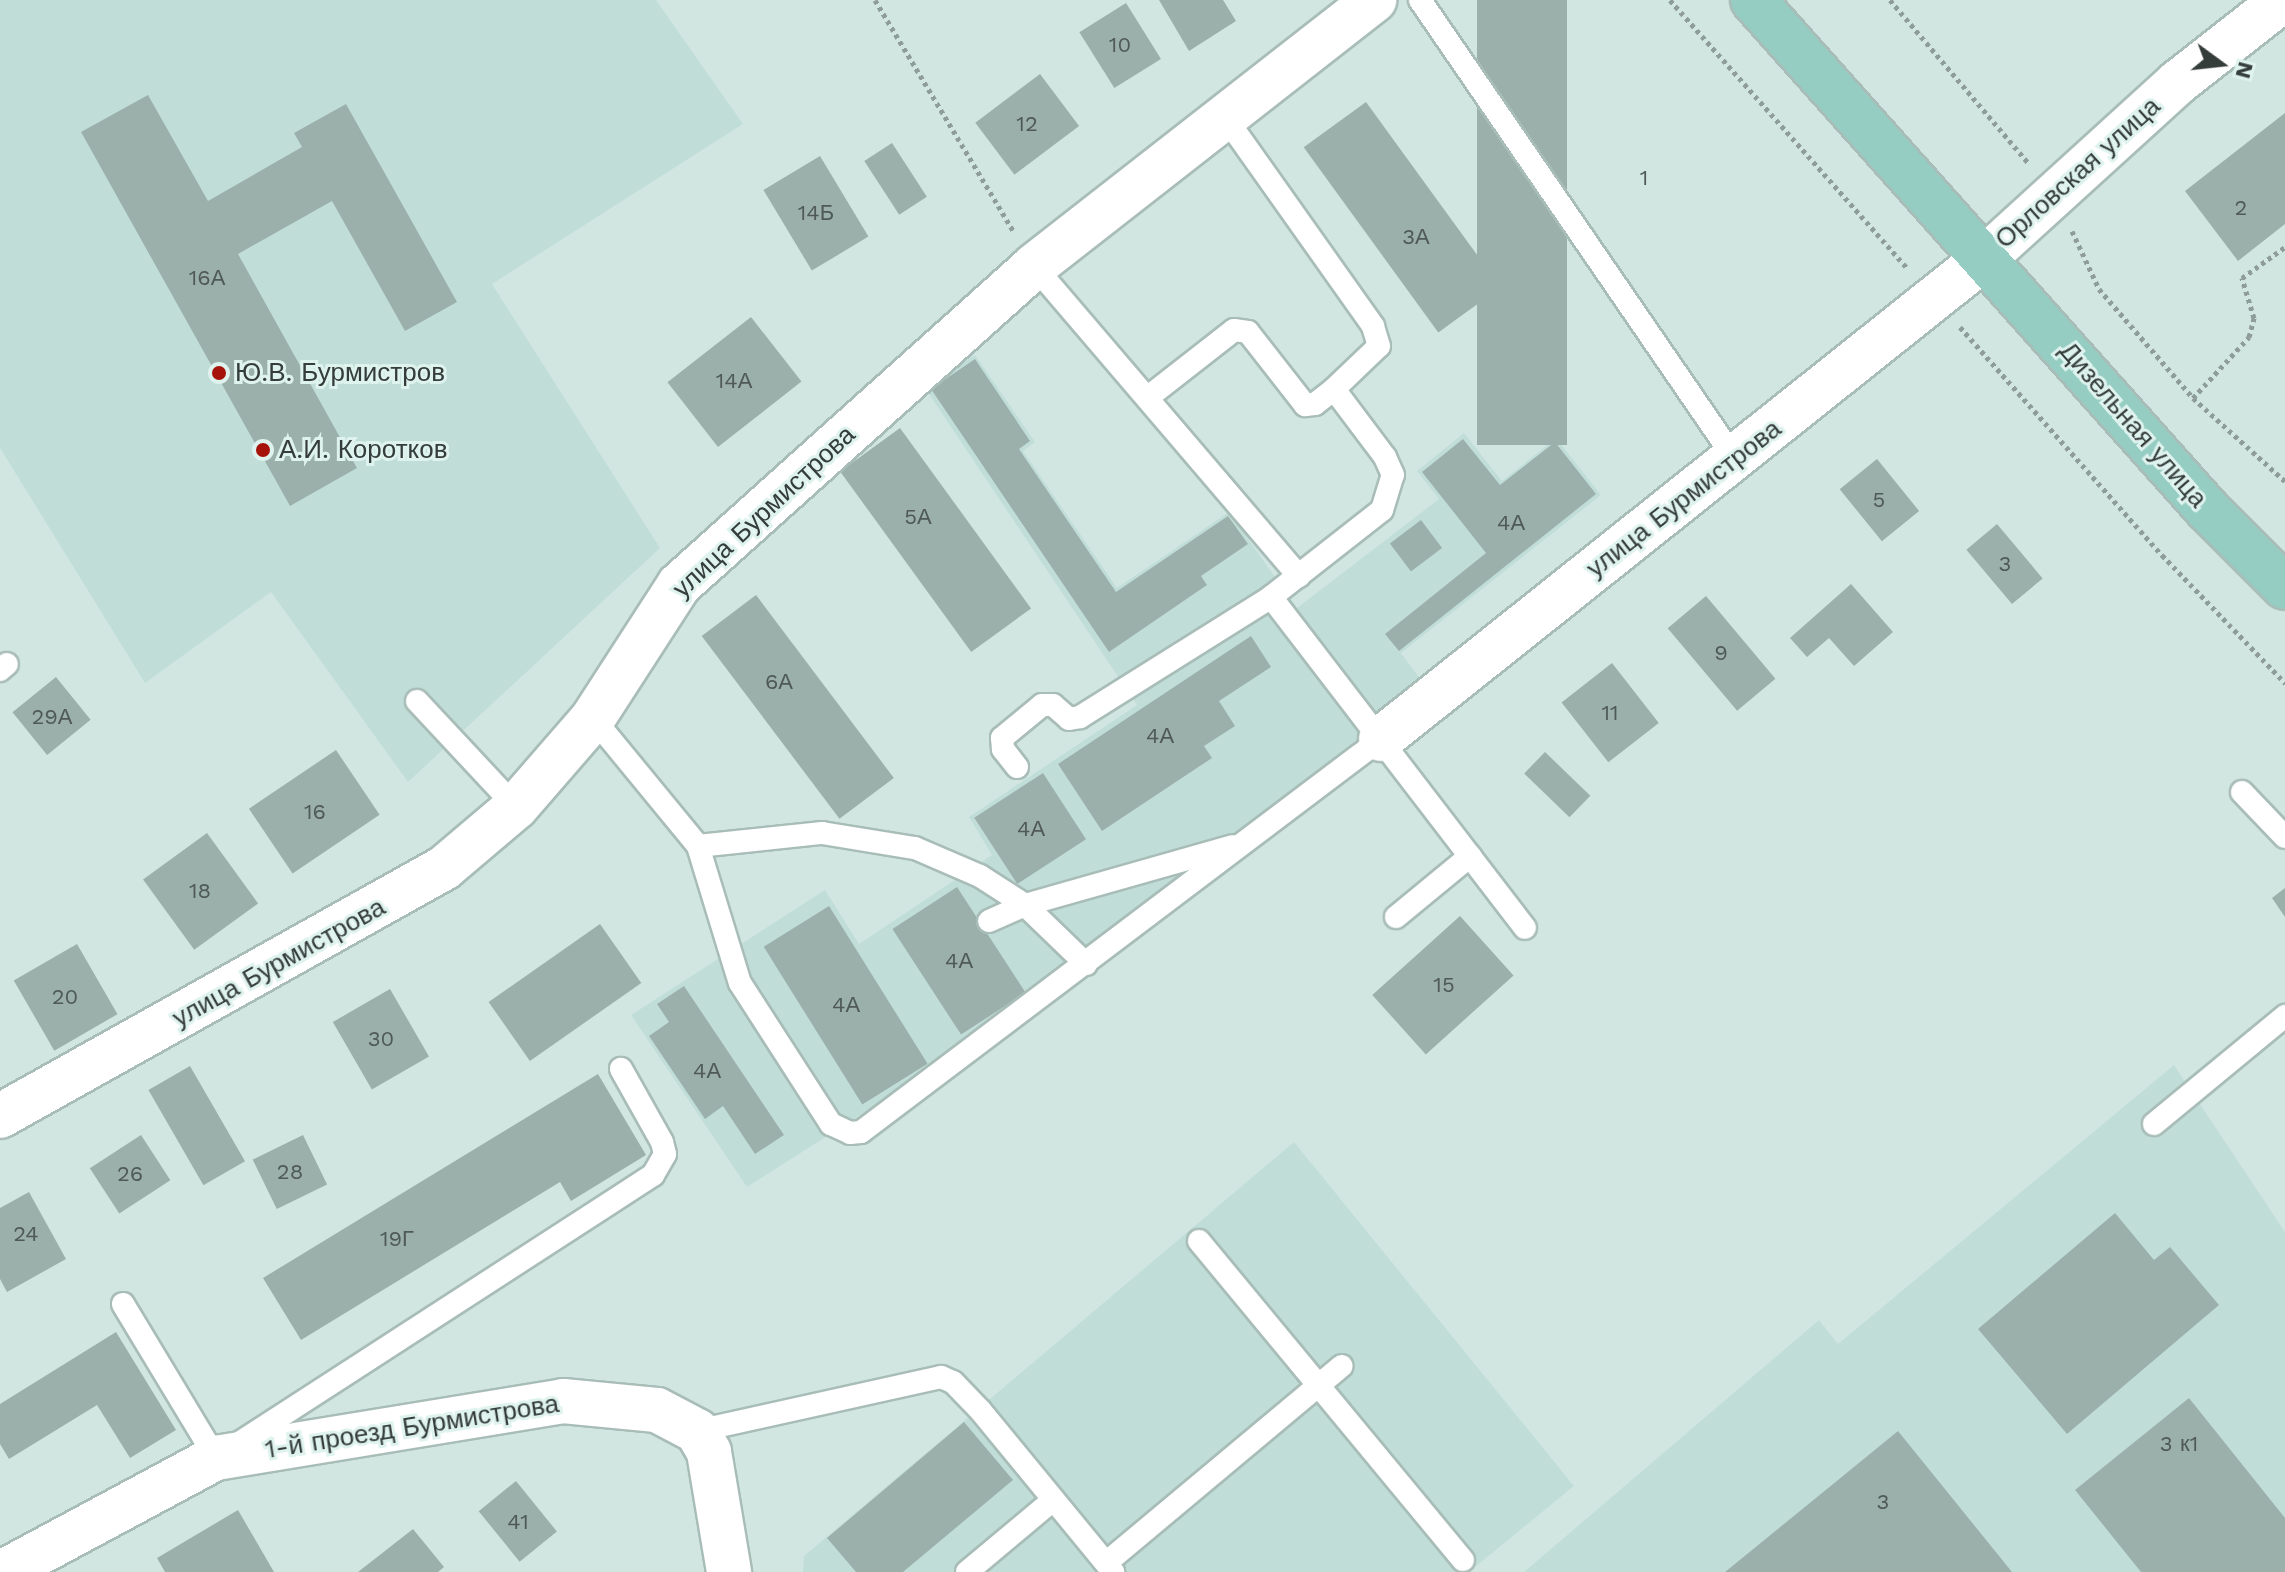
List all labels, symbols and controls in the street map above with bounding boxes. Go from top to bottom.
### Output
north arrow [2181,24,2261,104]
house number: 10 [1109,32,1131,58]
text: N [2230,59,2259,81]
street label: Орловская улица [1989,91,2167,255]
house number: 12 [1016,111,1038,137]
house number: 1 [1640,165,1648,191]
house number: 2 [2235,195,2247,221]
house number: 14Б [798,200,834,226]
house number: 3А [1402,224,1430,250]
house number: 16А [189,265,225,291]
street label: Дизельная улица [2053,336,2213,514]
place label: Ю.В. Бурмистров [235,357,445,389]
marker: Ю.В. Бурмистров [210,364,228,382]
house number: 14А [716,368,752,394]
street label: улица Бурмистрова [1581,413,1787,585]
street label: улица Бурмистрова [666,419,862,605]
place label: А.И. Коротков [279,434,448,466]
marker: А.И. Коротков [254,441,272,459]
house number: 5 [1873,487,1885,513]
house number: 5А [904,504,932,530]
house number: 4А [1497,510,1525,536]
house number: 3 [1999,551,2011,577]
house number: 9 [1714,640,1728,666]
house number: 6А [765,669,793,695]
house number: 11 [1601,700,1619,726]
house number: 29А [31,704,73,730]
house number: 4А [1146,723,1174,749]
house number: 16 [304,799,326,825]
house number: 4А [1017,816,1045,842]
house number: 18 [189,878,211,904]
street label: улица Бурмистрова [167,892,391,1034]
house number: 4А [945,948,973,974]
house number: 15 [1433,972,1455,998]
house number: 20 [52,984,78,1010]
house number: 4А [832,992,860,1018]
house number: 30 [368,1026,394,1052]
house number: 4А [693,1058,721,1084]
house number: 28 [277,1159,303,1185]
house number: 26 [117,1161,143,1187]
house number: 24 [13,1221,39,1247]
house number: 19Г [380,1226,414,1252]
street label: 1-й проезд Бурмистрова [263,1388,561,1466]
house number: 3 к1 [2160,1431,2198,1457]
house number: 3 [1877,1489,1889,1515]
house number: 41 [507,1509,529,1535]

